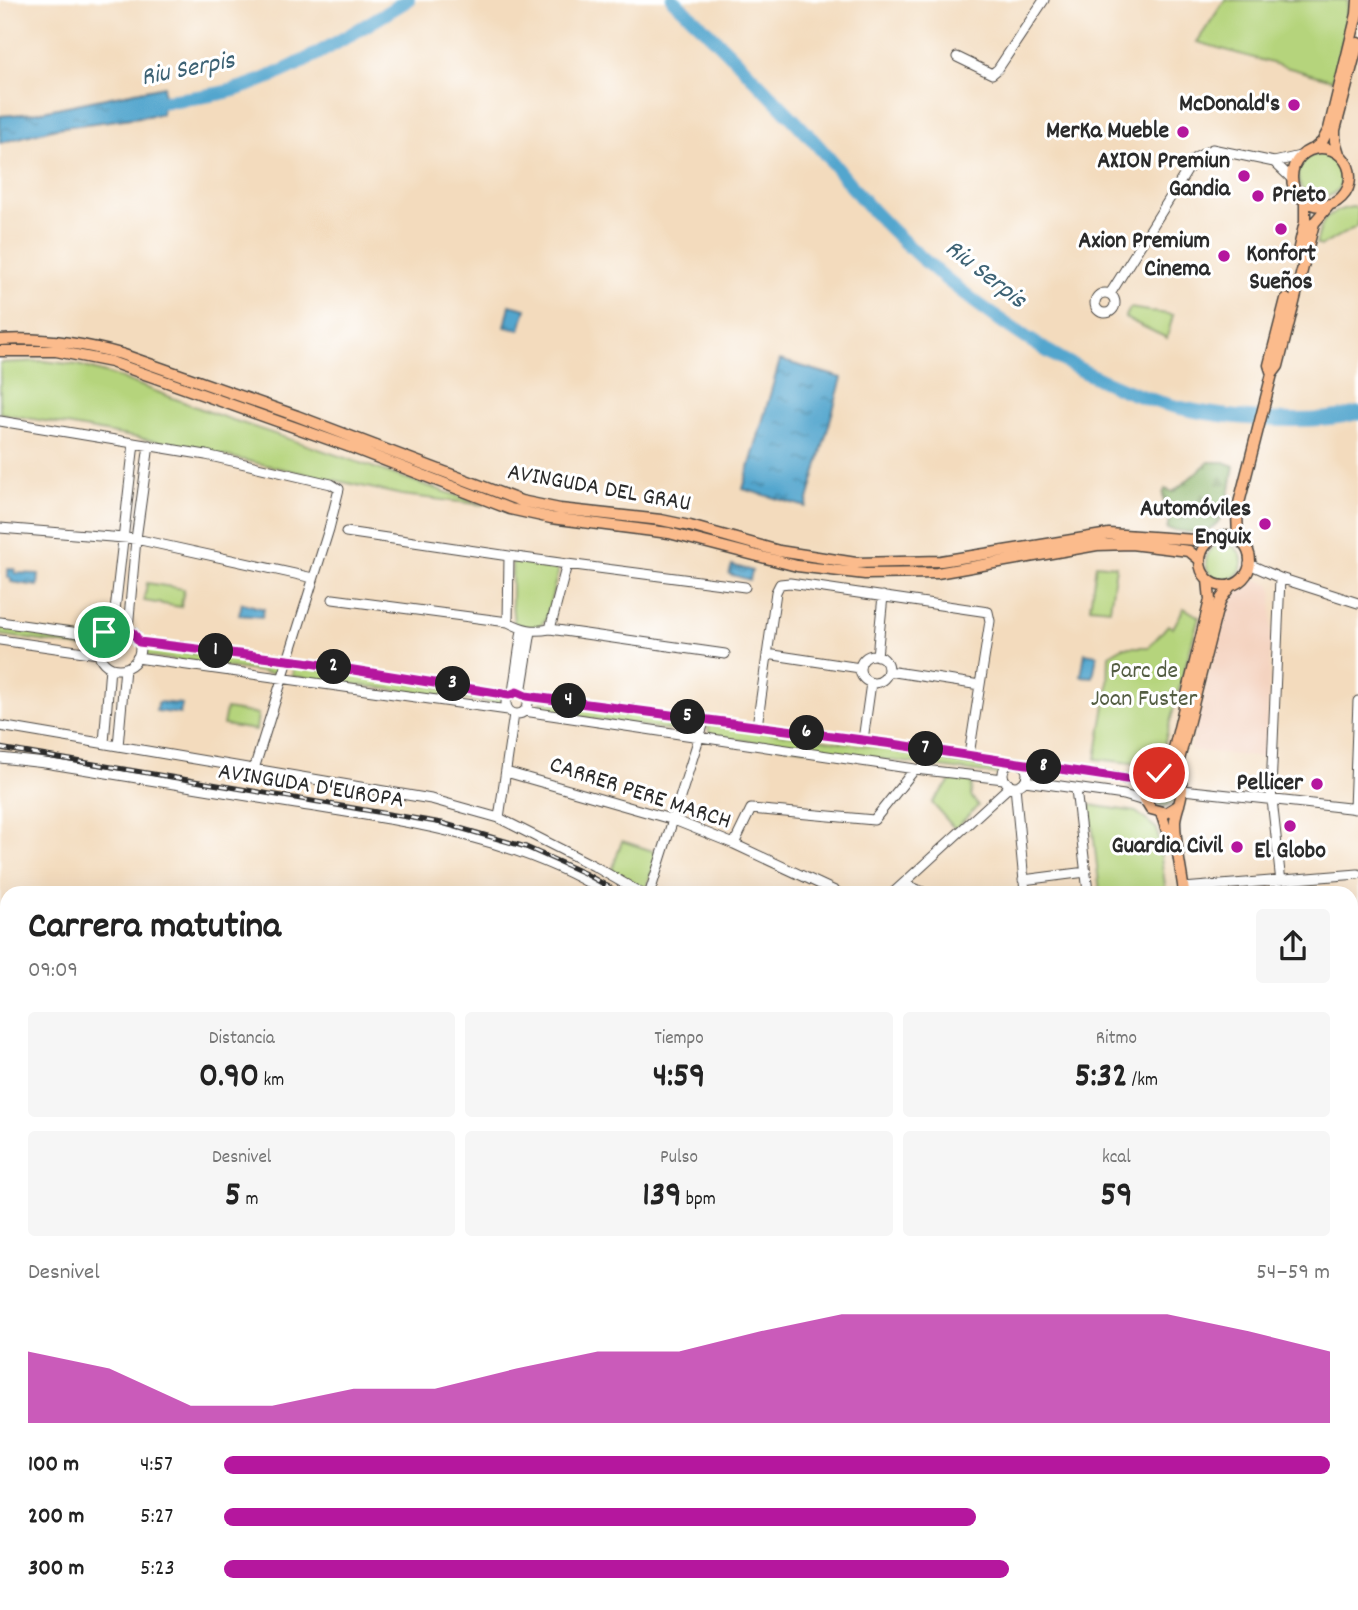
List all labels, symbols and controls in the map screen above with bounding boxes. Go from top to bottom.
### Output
water label: Riu Serpis [138,43,239,97]
place label: McDonald's [1179,88,1280,122]
marker: McDonald's [1286,97,1302,113]
place label: MerKa Mueble [1046,115,1169,149]
marker: MerKa Mueble [1175,124,1191,140]
place label: AXION Premiun Gandia [1097,145,1231,207]
marker: AXION Premiun Gandia [1236,168,1252,184]
place label: Prieto [1272,179,1327,213]
marker: Prieto [1250,188,1266,204]
marker: Konfort Sueños [1273,221,1289,237]
place label: Axion Premium Cinema [1078,225,1211,287]
water label: Riu Serpis [936,231,1035,319]
place label: Konfort Sueños [1246,238,1316,300]
marker: Axion Premium Cinema [1216,248,1232,264]
street label: AVINGUDA DEL GRAU [505,456,693,522]
place label: Automóviles Enguix [1140,493,1251,555]
marker: Automóviles Enguix [1257,516,1273,532]
pin [74,602,134,662]
icon: arrive [85,613,123,651]
pin: 1 [198,634,234,668]
text: 1 [213,637,218,664]
pin: 2 [316,650,352,684]
text: 2 [329,653,338,680]
park label: Parc de Joan Fuster [1091,655,1197,717]
pin: 3 [435,666,470,702]
text: 3 [448,670,457,697]
pin: 4 [552,684,586,718]
text: 4 [565,687,572,714]
pin: 5 [670,700,706,734]
text: 5 [683,703,692,730]
pin: 6 [790,716,824,750]
text: 6 [802,719,811,746]
pin: 7 [908,732,944,766]
text: 7 [922,735,929,762]
pin [1129,743,1189,803]
street label: CARRER PERE MARCH [545,749,735,839]
pin: 8 [1026,750,1062,784]
text: 8 [1040,753,1047,780]
icon: check [1140,754,1178,792]
street label: AVINGUDA D'EUROPA [216,756,406,818]
place label: Pellicer [1237,767,1304,801]
marker: Pellicer [1309,776,1325,792]
marker: El Globo [1282,818,1298,834]
place label: Guardia Civil [1112,830,1223,864]
place label: El Globo [1254,835,1326,869]
marker: Guardia Civil [1229,839,1245,855]
text: Carrera matutina [28,901,281,956]
button: share [1256,909,1330,983]
text: 09:09 [28,955,78,988]
text: Distancia [209,1026,275,1053]
text: Tiempo [654,1026,704,1053]
text: Ritmo [1096,1026,1137,1053]
text: 0.90 [199,1053,259,1103]
text: 4:59 [653,1053,705,1103]
text: 5:32 [1075,1053,1127,1103]
text: km [259,1068,284,1095]
text: /km [1127,1068,1158,1095]
text: Desnivel [212,1145,271,1172]
text: Pulso [660,1145,698,1172]
text: kcal [1102,1145,1131,1172]
text: 5 [225,1172,241,1222]
text: 139 [642,1172,681,1222]
text: 59 [1100,1172,1132,1222]
text: m [241,1187,258,1214]
text: bpm [681,1187,716,1214]
text: Desnivel [28,1257,100,1290]
text: 54–59 m [1256,1257,1330,1290]
text: 100 m [28,1449,79,1482]
text: 4:57 [140,1449,173,1482]
text: 200 m [28,1501,84,1534]
text: 5:27 [140,1501,173,1534]
text: 300 m [28,1553,84,1586]
text: 5:23 [140,1553,175,1586]

